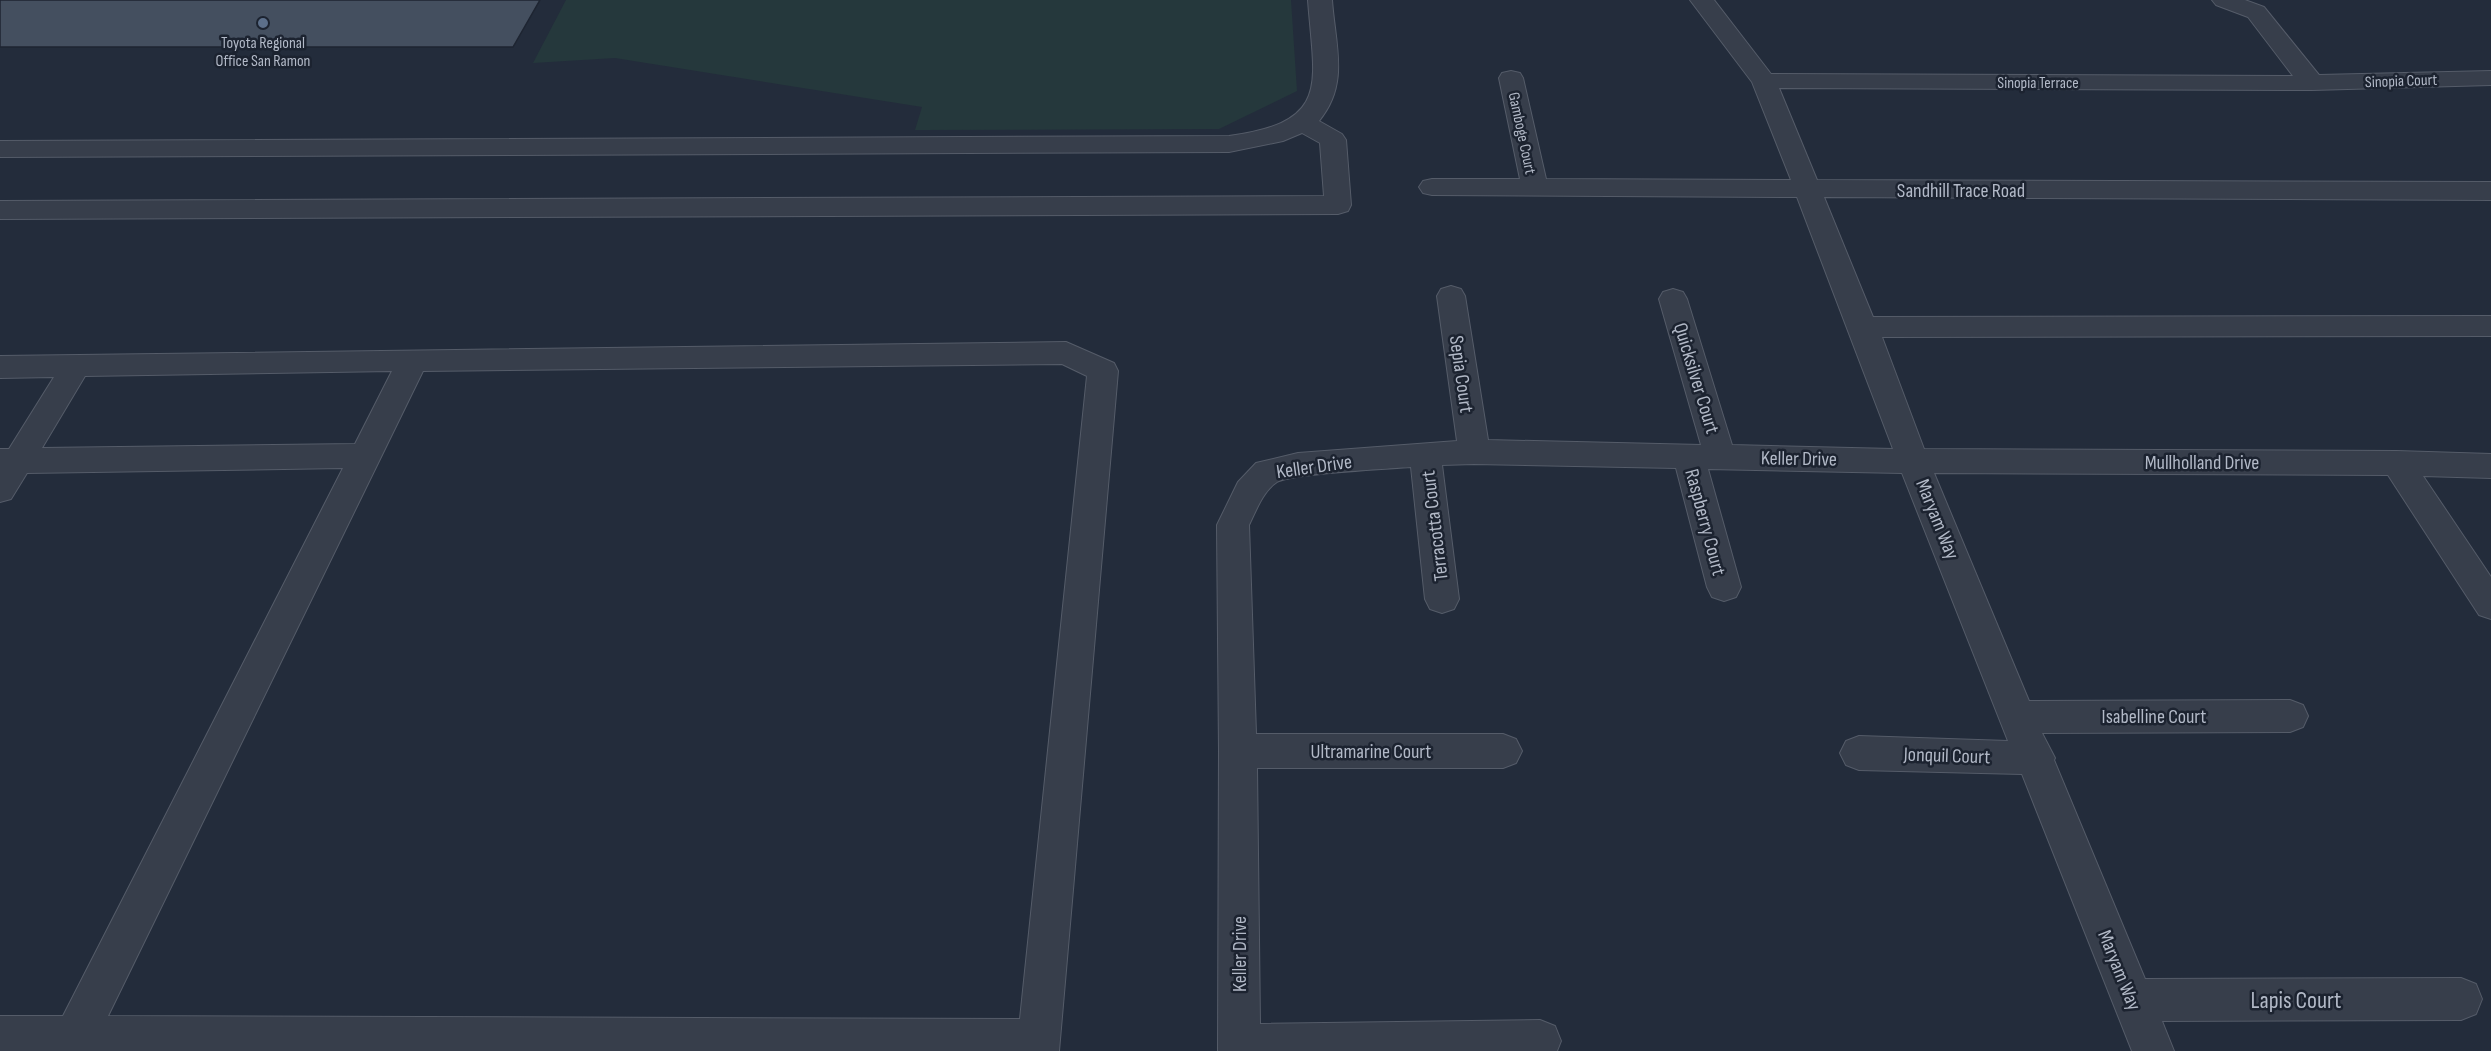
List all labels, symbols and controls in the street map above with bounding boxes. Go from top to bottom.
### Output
marker: Toyota Regional Office San Ramon [256,16,270,30]
place label: Toyota Regional Office San Ramon [216,34,310,71]
street label: Sinopia Court [2365,71,2438,92]
street label: Sinopia Terrace [1997,74,2079,93]
street label: Gamboge Court [1504,91,1540,176]
street label: Sandhill Trace Road [1897,179,2025,203]
street label: Quicksilver Court [1668,320,1724,437]
street label: Sepia Court [1444,334,1478,414]
street label: Keller Drive [1761,446,1837,472]
street label: Keller Drive [1275,450,1353,484]
street label: Mullholland Drive [2145,451,2259,475]
street label: Raspberry Court [1679,466,1731,578]
street label: Terracotta Court [1416,469,1454,582]
street label: Maryam Way [1910,476,1964,563]
street label: Isabelline Court [2102,705,2206,729]
street label: Ultramarine Court [1311,740,1431,764]
street label: Jonquil Court [1902,742,1991,770]
street label: Keller Drive [1228,916,1252,992]
street label: Maryam Way [2092,927,2146,1014]
street label: Lapis Court [2251,986,2341,1015]

